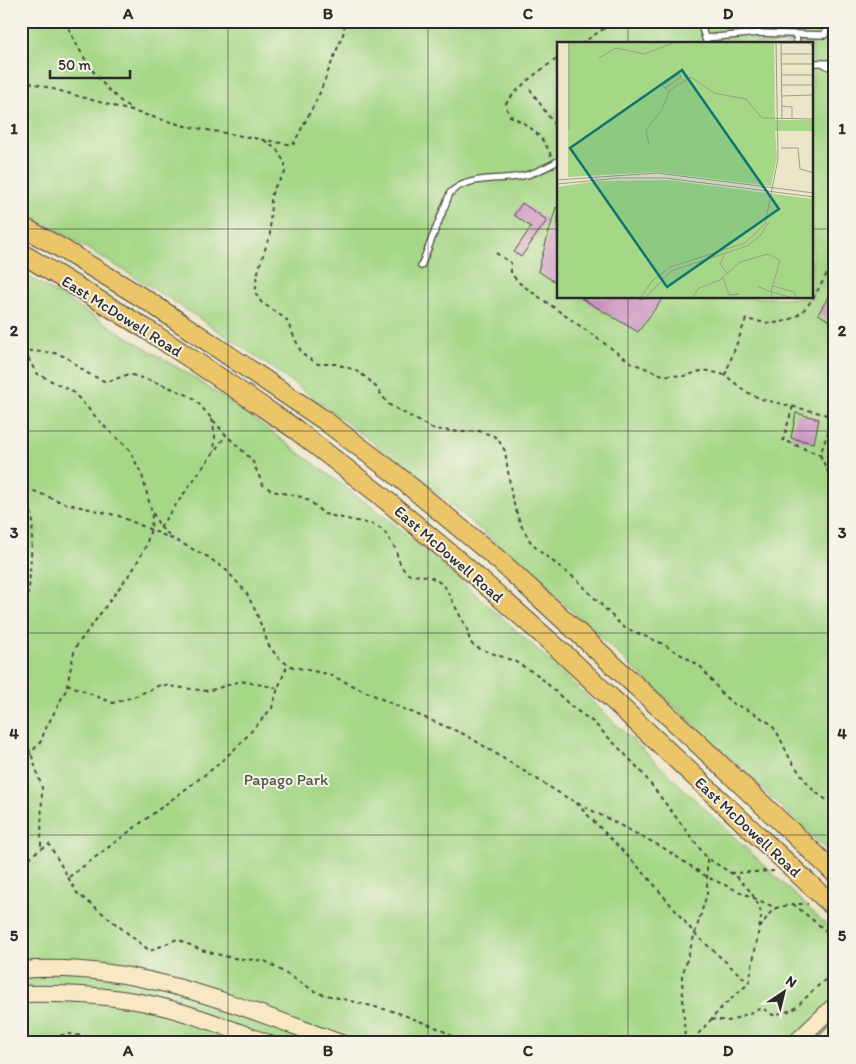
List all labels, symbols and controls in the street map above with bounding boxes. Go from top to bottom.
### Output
text: A [122,4,134,23]
text: B [323,4,334,23]
text: C [523,4,534,23]
text: D [723,4,734,23]
inset map [557,42,814,299]
scale bar [50,48,130,80]
text: 50 m [58,56,91,74]
text: 1 [10,119,18,138]
text: 1 [838,119,846,138]
street label: East McDowell Road [58,271,186,361]
text: 2 [10,321,19,340]
text: 2 [838,321,847,340]
street label: East McDowell Road [391,501,508,607]
text: 3 [10,523,19,542]
text: 3 [838,523,847,542]
text: 4 [9,724,19,743]
text: 4 [837,724,847,743]
park label: Papago Park [244,770,329,789]
street label: East McDowell Road [691,773,805,881]
text: 5 [10,926,19,945]
text: 5 [838,926,847,945]
north arrow [758,966,808,1016]
text: N [782,972,800,991]
text: A [122,1041,134,1060]
text: B [323,1041,334,1060]
text: C [523,1041,534,1060]
text: D [723,1041,734,1060]

